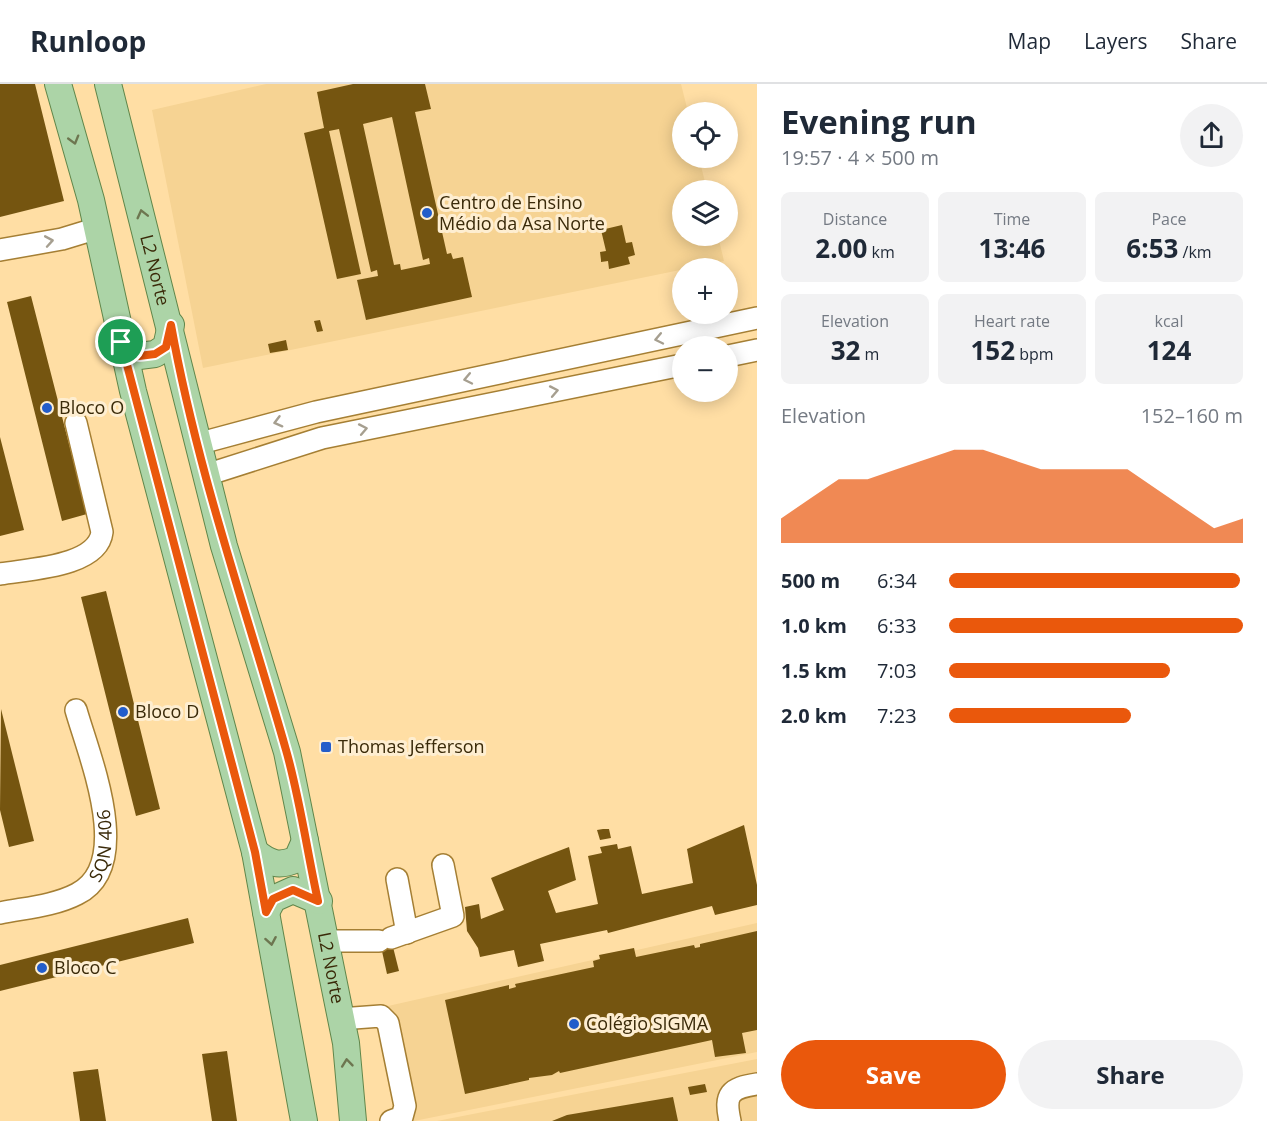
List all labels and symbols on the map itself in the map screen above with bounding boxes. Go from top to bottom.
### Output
one-way arrow [67,135,80,145]
place label: Centro de Ensino Médio da Asa Norte [439,190,605,235]
marker: Centro de Ensino Médio da Asa Norte [420,206,434,220]
one-way arrow [137,210,149,220]
street label: L2 Norte [135,232,176,308]
one-way arrow [44,235,54,248]
pin [95,316,146,367]
one-way arrow [654,331,664,344]
one-way arrow [463,372,473,385]
one-way arrow [549,385,559,398]
place label: Bloco O [59,395,124,419]
marker: Bloco O [40,401,54,415]
one-way arrow [273,415,284,427]
one-way arrow [358,424,368,437]
place label: Bloco D [135,699,199,723]
marker: Bloco D [116,705,130,719]
place label: Thomas Jefferson [338,734,485,758]
marker: Thomas Jefferson [319,740,333,754]
street label: SQN 406 [83,808,117,886]
street label: L2 Norte [313,930,351,1006]
one-way arrow [264,936,277,946]
place label: Bloco C [54,955,116,979]
marker: Bloco C [35,961,49,975]
place label: Colégio SIGMA [586,1011,709,1035]
marker: Colégio SIGMA [567,1017,581,1031]
one-way arrow [341,1058,354,1067]

